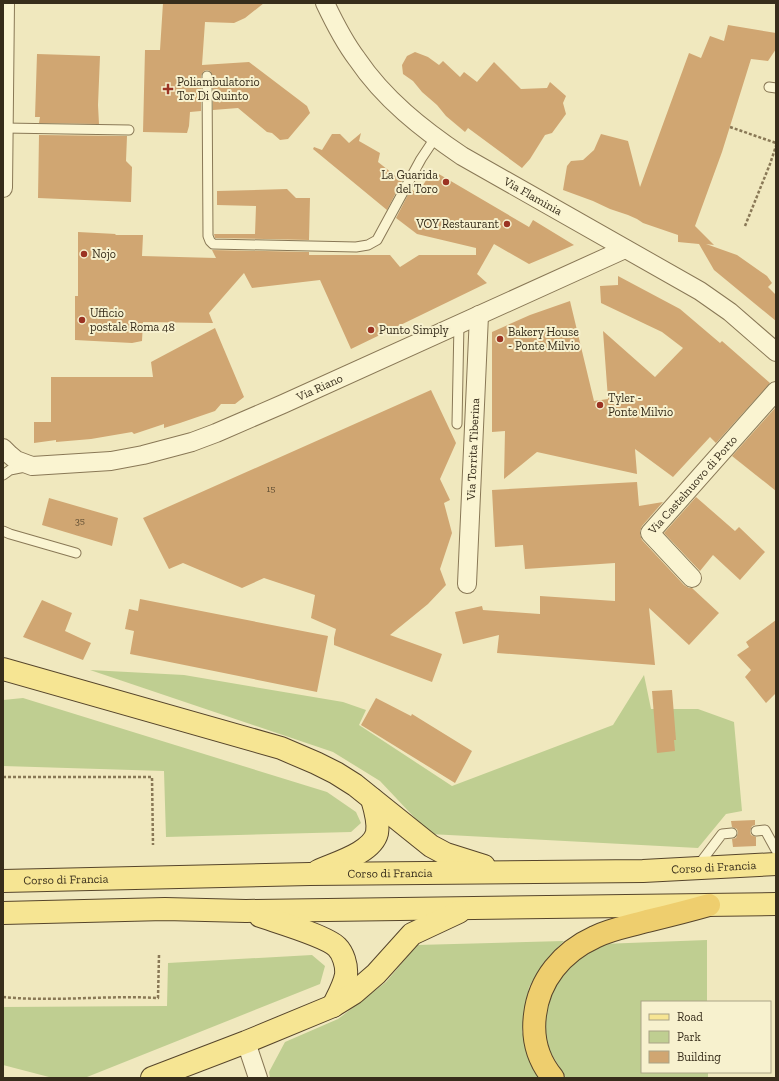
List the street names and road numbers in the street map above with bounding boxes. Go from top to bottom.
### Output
street label: Via Flaminia [500,174,565,218]
street label: Via Riano [293,371,345,404]
street label: Via Torrita Tiberina [464,398,482,502]
street label: Via Castelnuovo di Porto [645,433,740,538]
street label: Corso di Francia [671,858,757,876]
street label: Corso di Francia [347,866,433,881]
street label: Corso di Francia [23,872,109,888]

